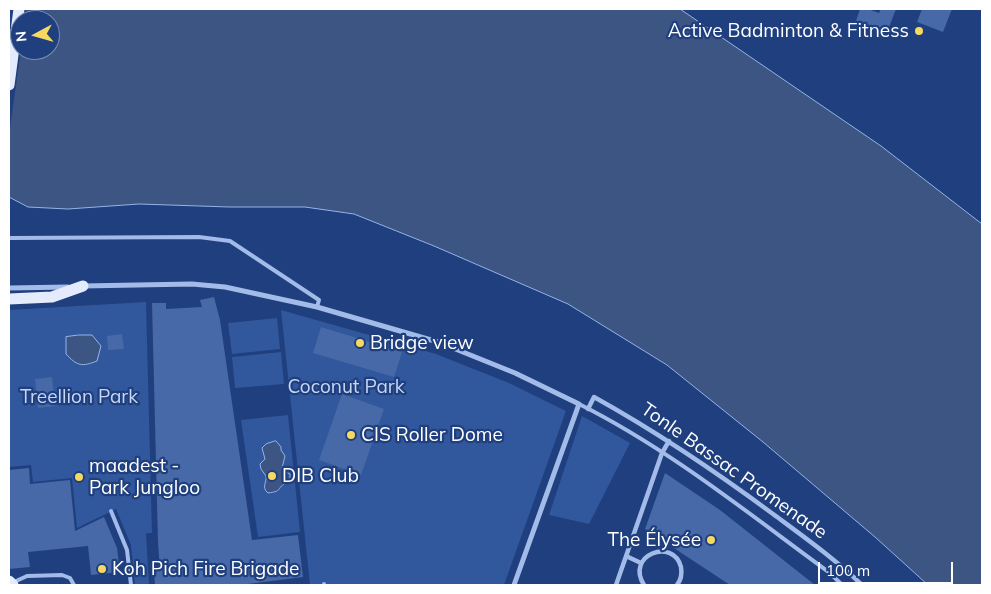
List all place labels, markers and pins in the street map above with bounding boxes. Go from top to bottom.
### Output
place label: Active Badminton & Fitness [668,20,909,42]
marker: Active Badminton & Fitness [913,25,925,37]
place label: Bridge view [370,332,474,354]
marker: Bridge view [354,337,366,349]
place label: CIS Roller Dome [361,424,503,446]
marker: CIS Roller Dome [345,429,357,441]
place label: maadest - Park Jungloo [89,455,200,499]
place label: DIB Club [282,465,359,487]
marker: DIB Club [266,470,278,482]
marker: maadest - Park Jungloo [73,471,85,483]
place label: The Élysée [607,529,701,551]
marker: The Élysée [705,534,717,546]
place label: Koh Pich Fire Brigade [112,558,299,580]
marker: Koh Pich Fire Brigade [96,563,108,575]

